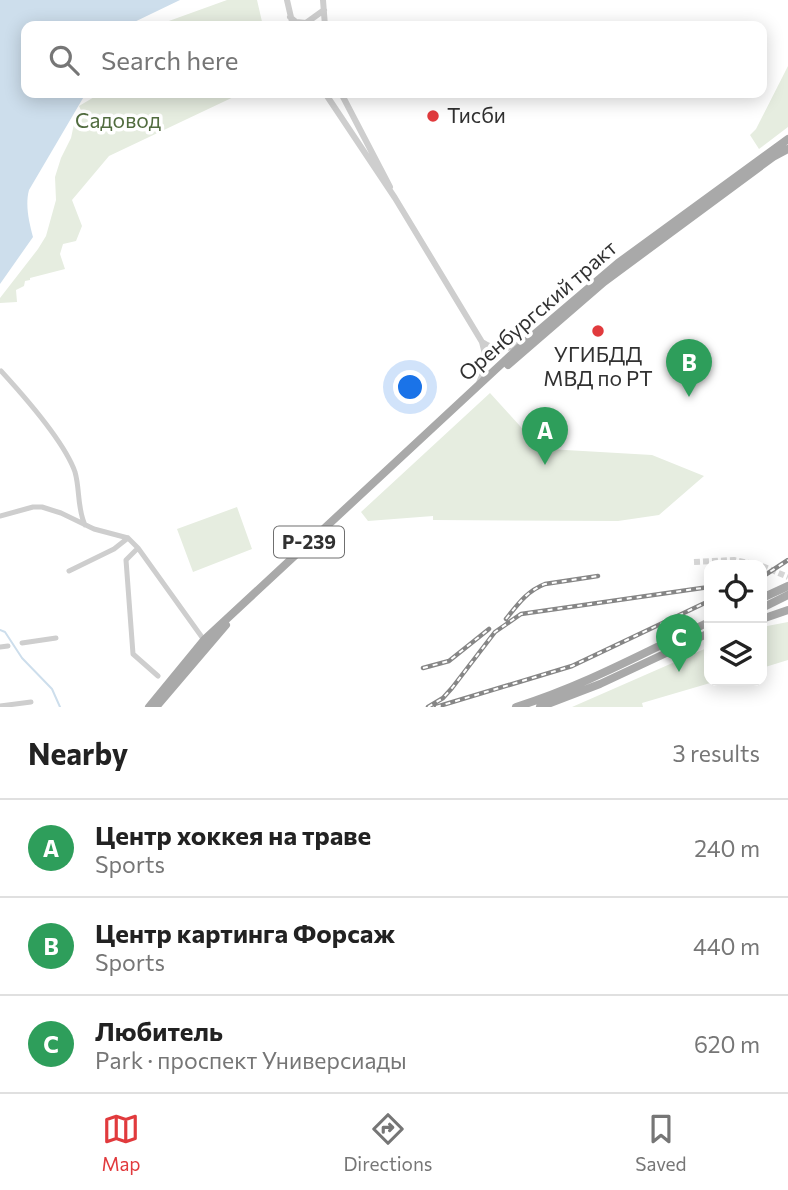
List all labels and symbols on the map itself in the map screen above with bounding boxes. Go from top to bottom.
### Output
place label: Тисби [447,102,506,127]
park label: Садовод [75,107,161,132]
marker: Тисби [425,108,441,124]
street label: Оренбургский тракт [453,234,621,385]
marker: УГИБДД МВД по РТ [590,323,606,339]
pin: B [666,339,712,397]
place label: УГИБДД МВД по РТ [543,341,653,390]
your location [393,370,427,404]
pin: A [522,407,568,465]
road number: Р-239 [274,526,344,558]
pin: C [656,614,702,672]

